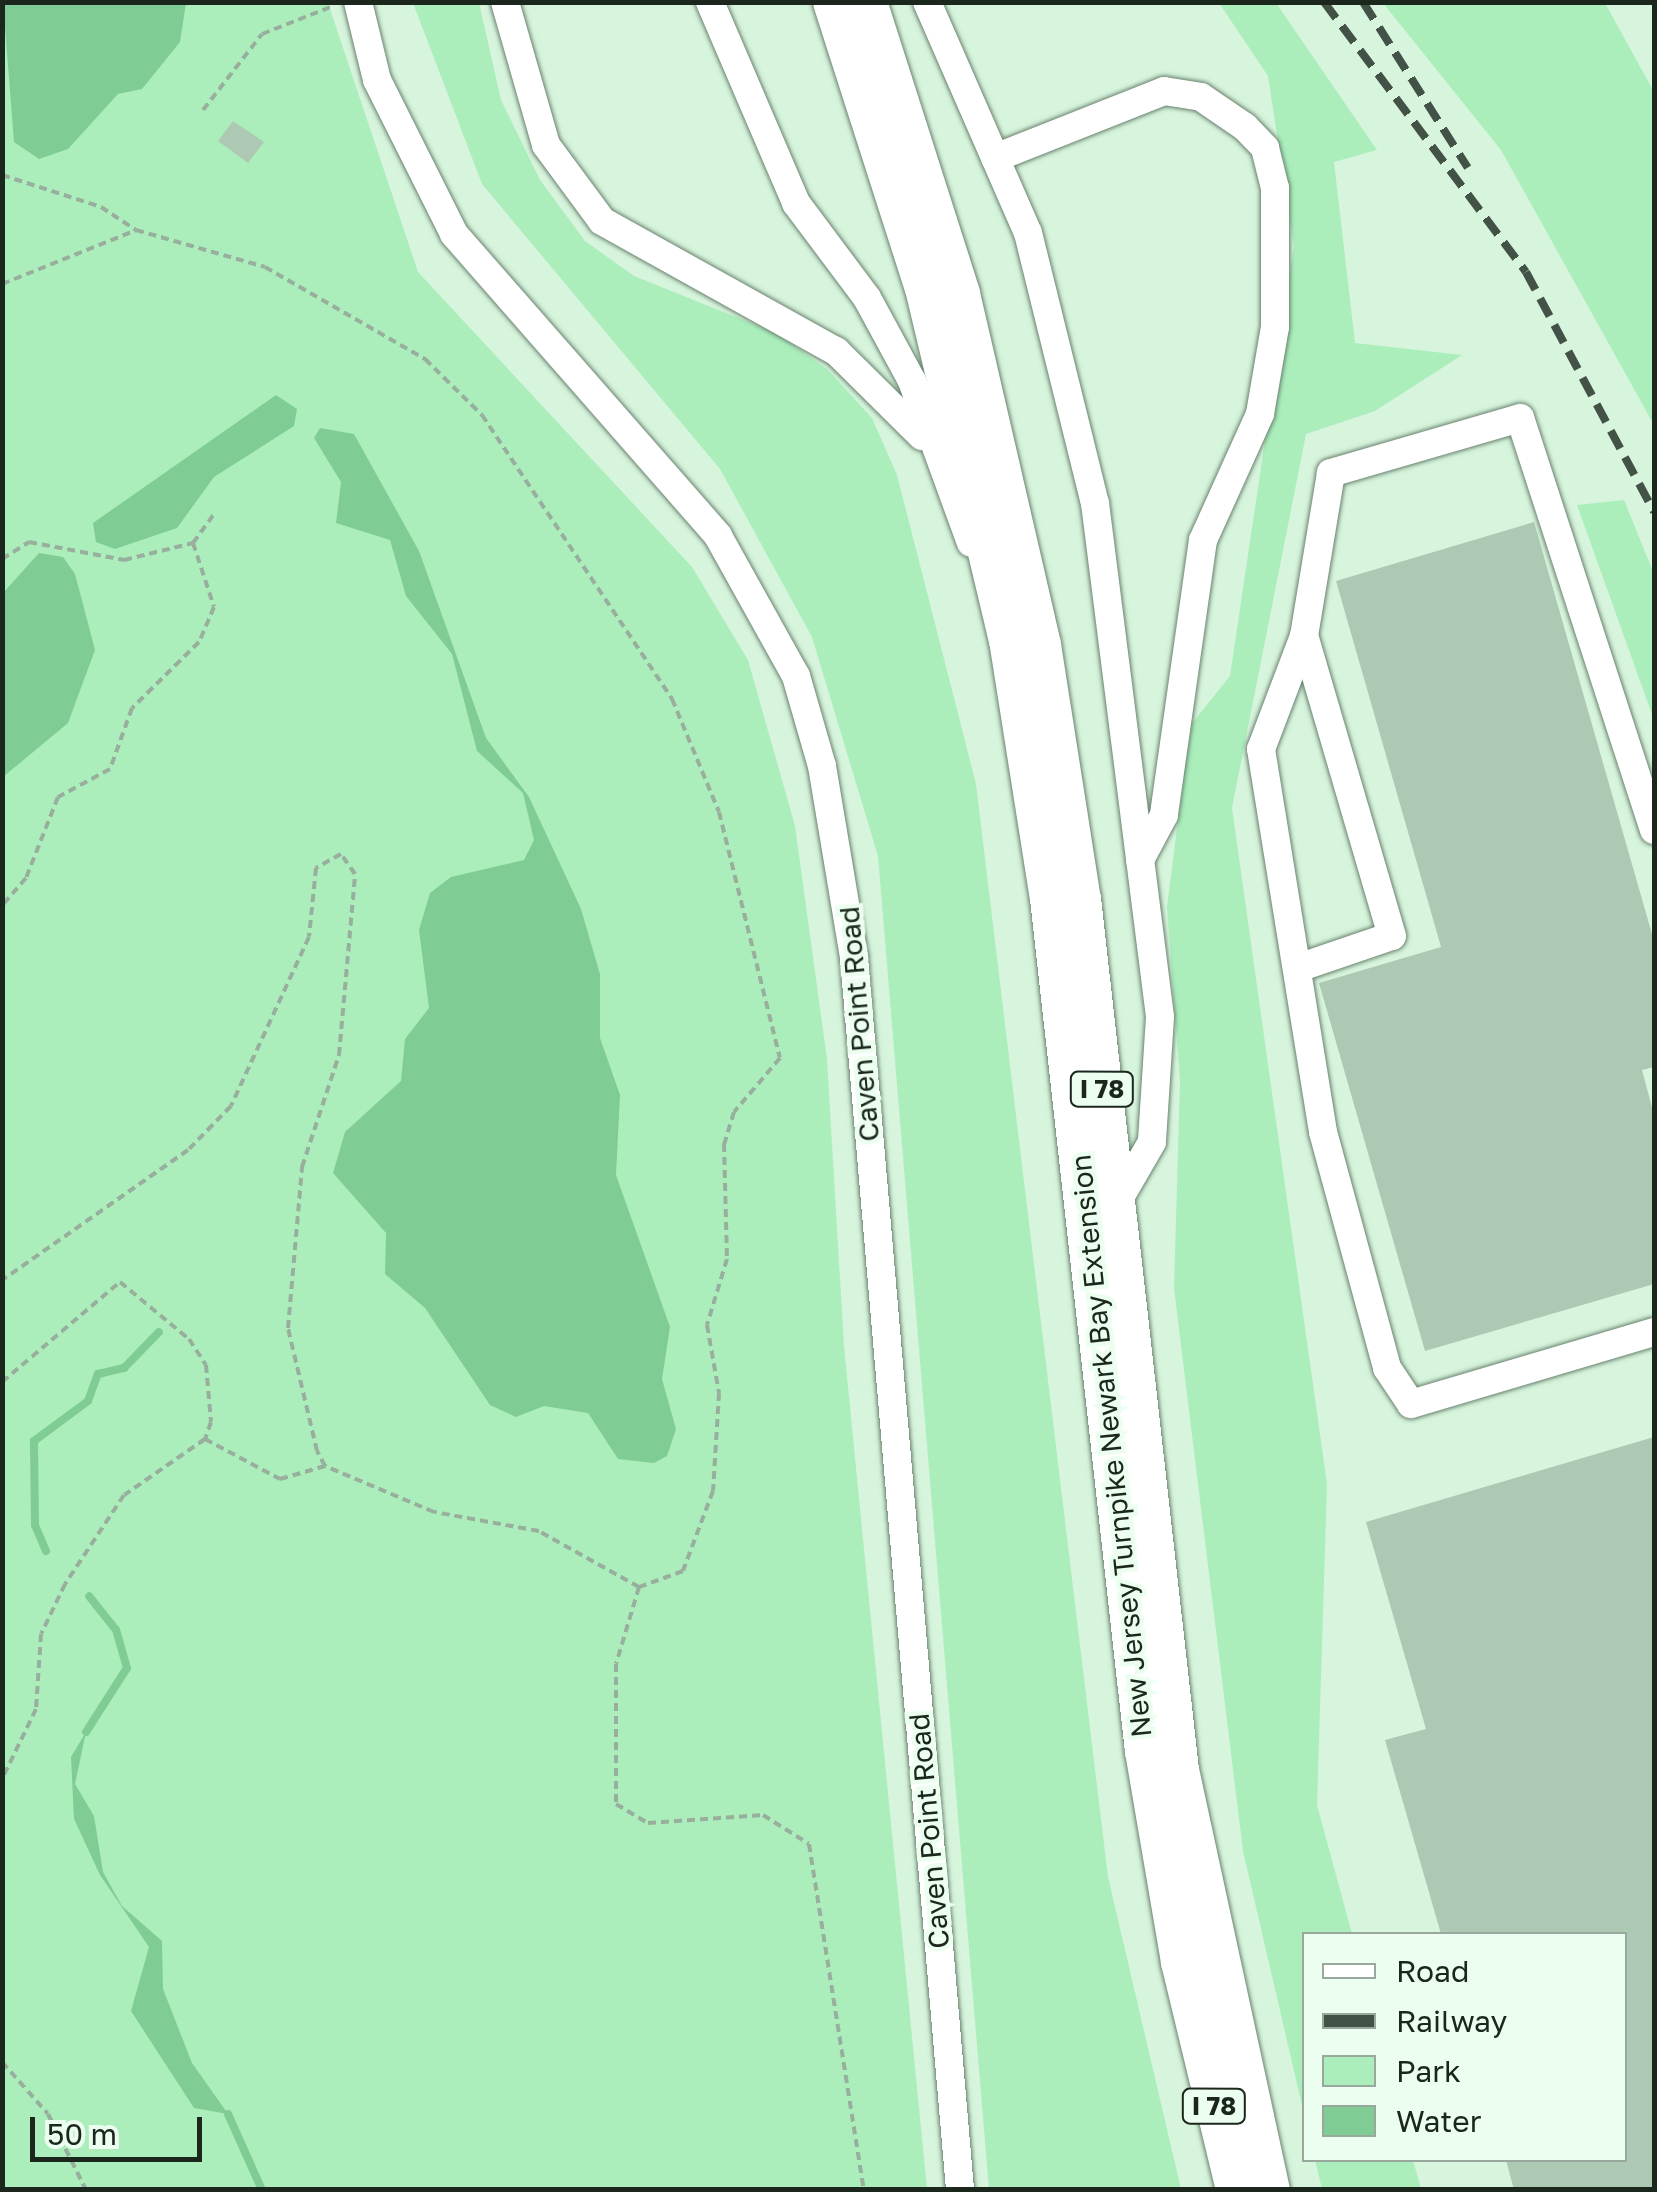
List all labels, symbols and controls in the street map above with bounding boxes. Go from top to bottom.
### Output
street label: Caven Point Road [832,905,886,1143]
road number: I 78 [1070,1069,1134,1109]
street label: New Jersey Turnpike Newark Bay Extension [1064,1153,1158,1739]
street label: Caven Point Road [902,1712,956,1950]
legend [1302,1932,1627,2162]
text: Road [1396,1953,1470,1989]
text: Railway [1396,2003,1507,2039]
text: Park [1396,2053,1461,2089]
road number: I 78 [1182,2086,1246,2126]
scale bar [35,2097,208,2159]
text: Water [1396,2103,1481,2139]
text: 50 m [47,2116,117,2152]

